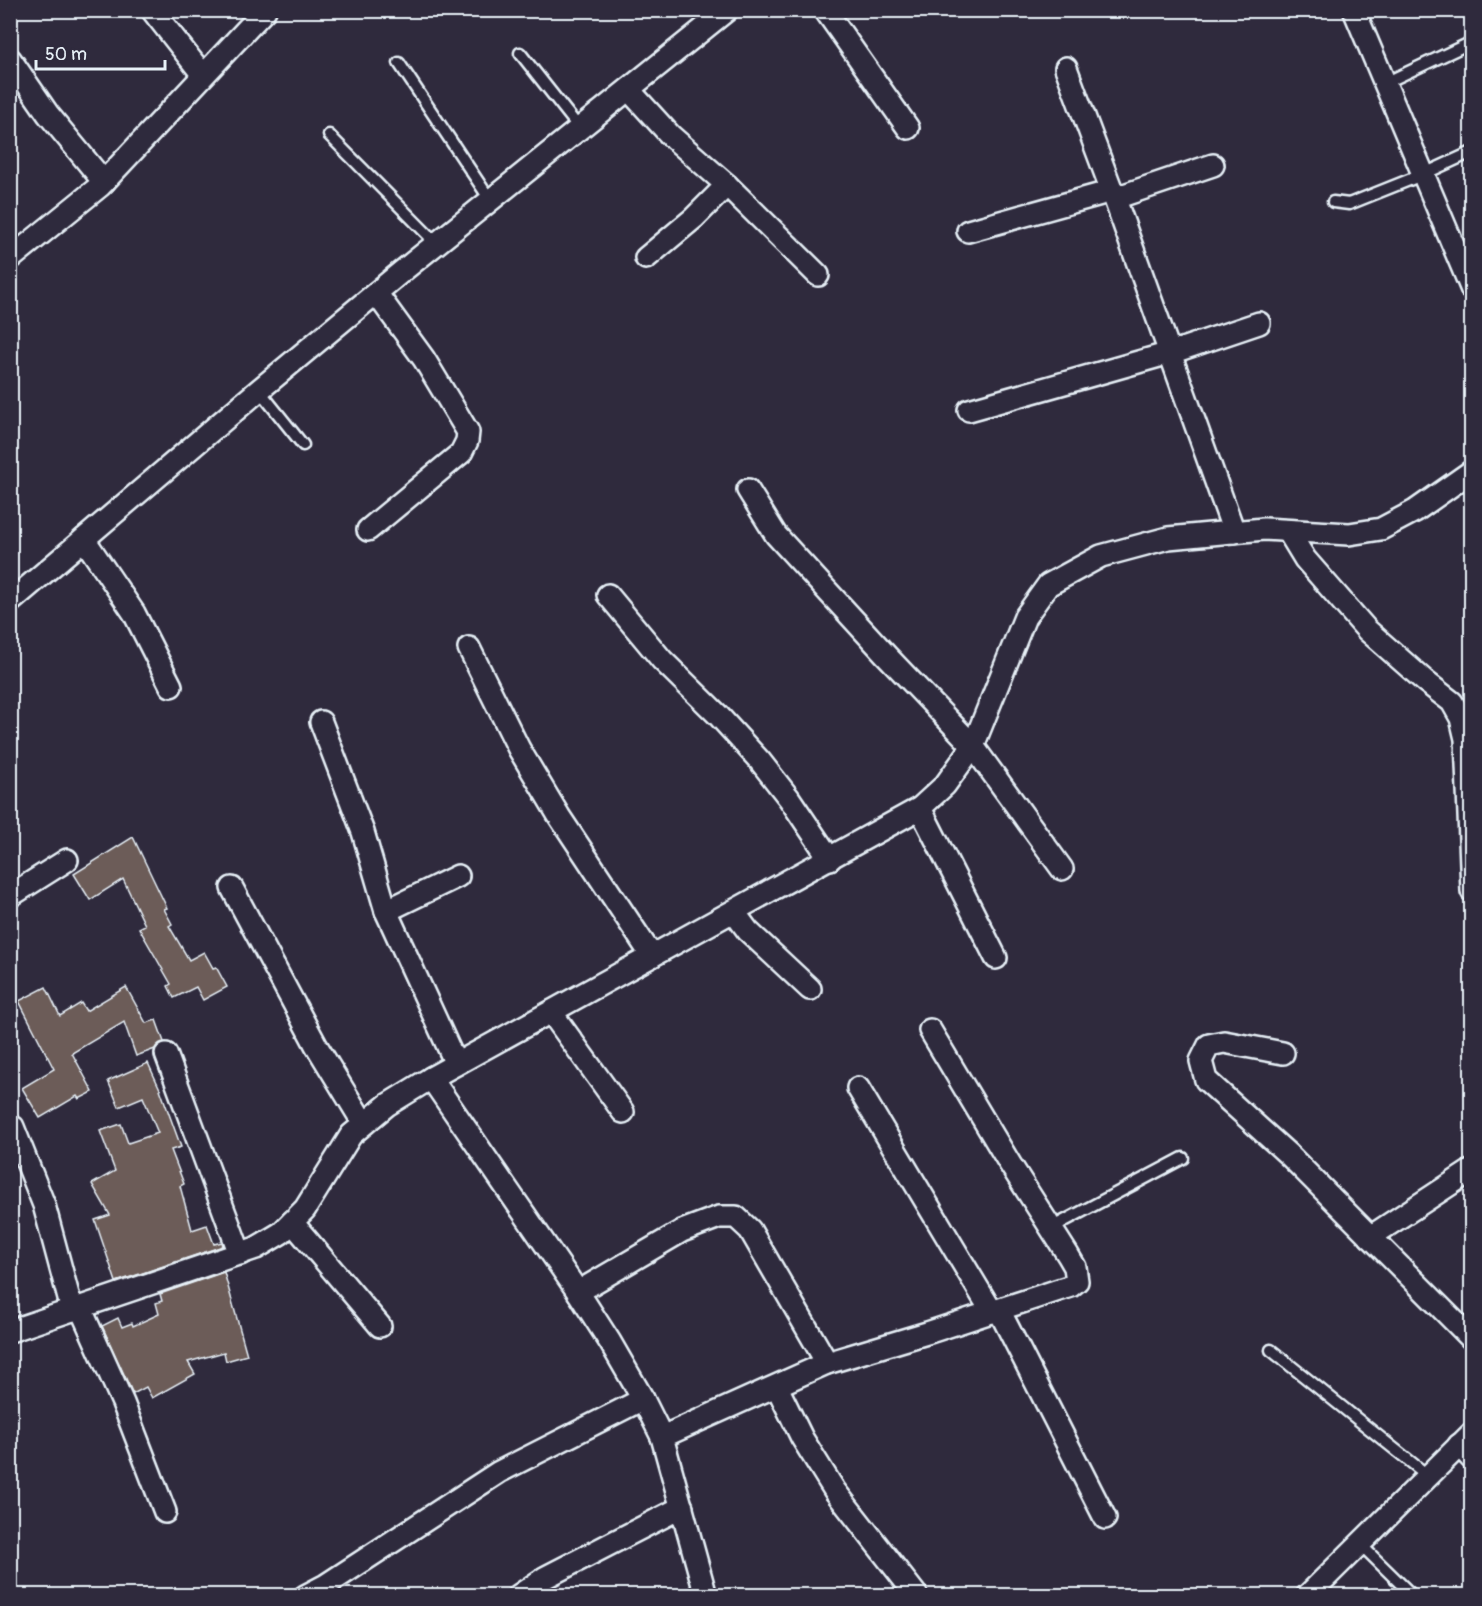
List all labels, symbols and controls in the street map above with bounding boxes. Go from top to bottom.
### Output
scale bar [36,33,165,71]
text: 50 m [45,43,87,66]

